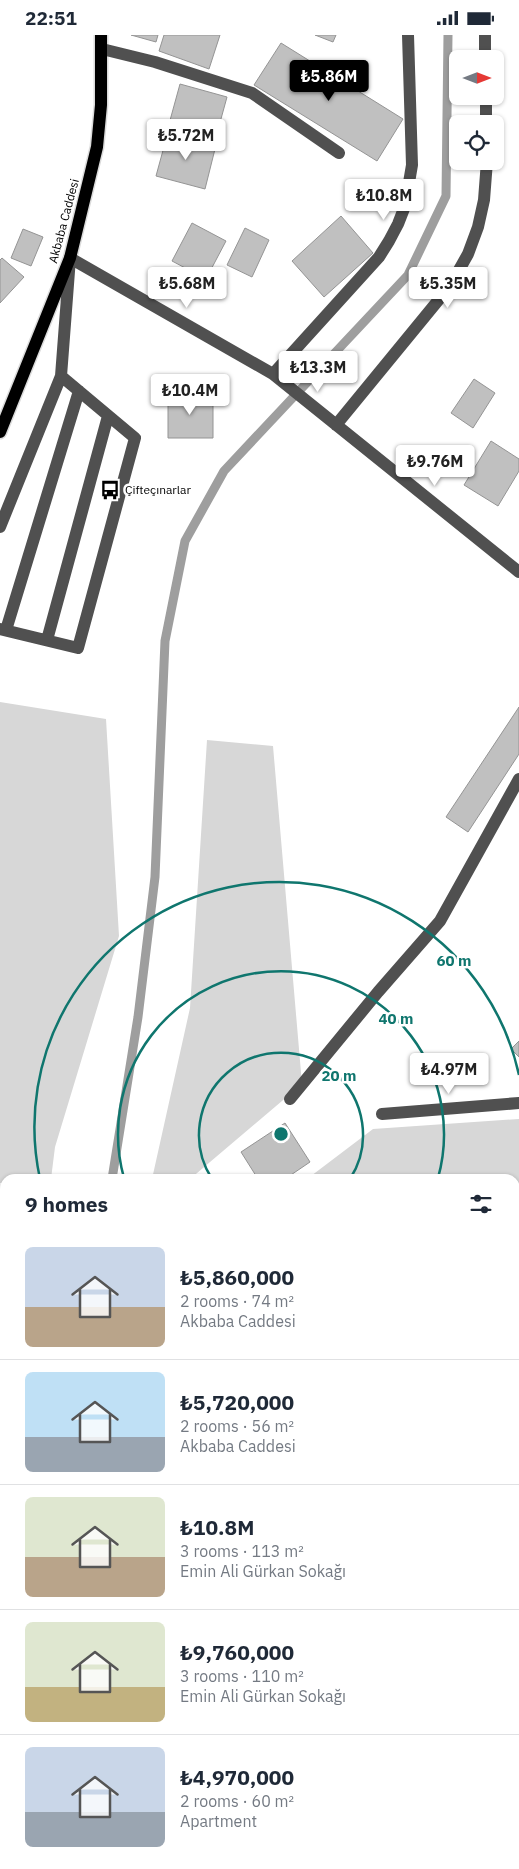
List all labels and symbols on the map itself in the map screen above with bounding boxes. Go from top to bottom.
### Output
north arrow [449,50,504,105]
pin: ₺5.86M [288,59,370,102]
pin: ₺5.72M [145,119,227,161]
street label: Akbaba Caddesi [45,177,82,265]
pin: ₺10.8M [343,179,425,221]
pin: ₺5.68M [146,267,228,309]
pin: ₺5.35M [407,267,489,309]
pin: ₺13.3M [277,351,359,393]
pin: ₺10.4M [149,373,231,416]
pin: ₺9.76M [394,445,476,487]
bus stop icon: Çifteçınarlar [99,479,121,501]
place label: Çifteçınarlar [125,482,191,497]
text: 60 m [437,951,471,970]
text: 40 m [379,1009,413,1028]
pin: ₺4.97M [408,1053,490,1095]
text: 20 m [322,1066,356,1085]
centre of rings [272,1125,290,1143]

